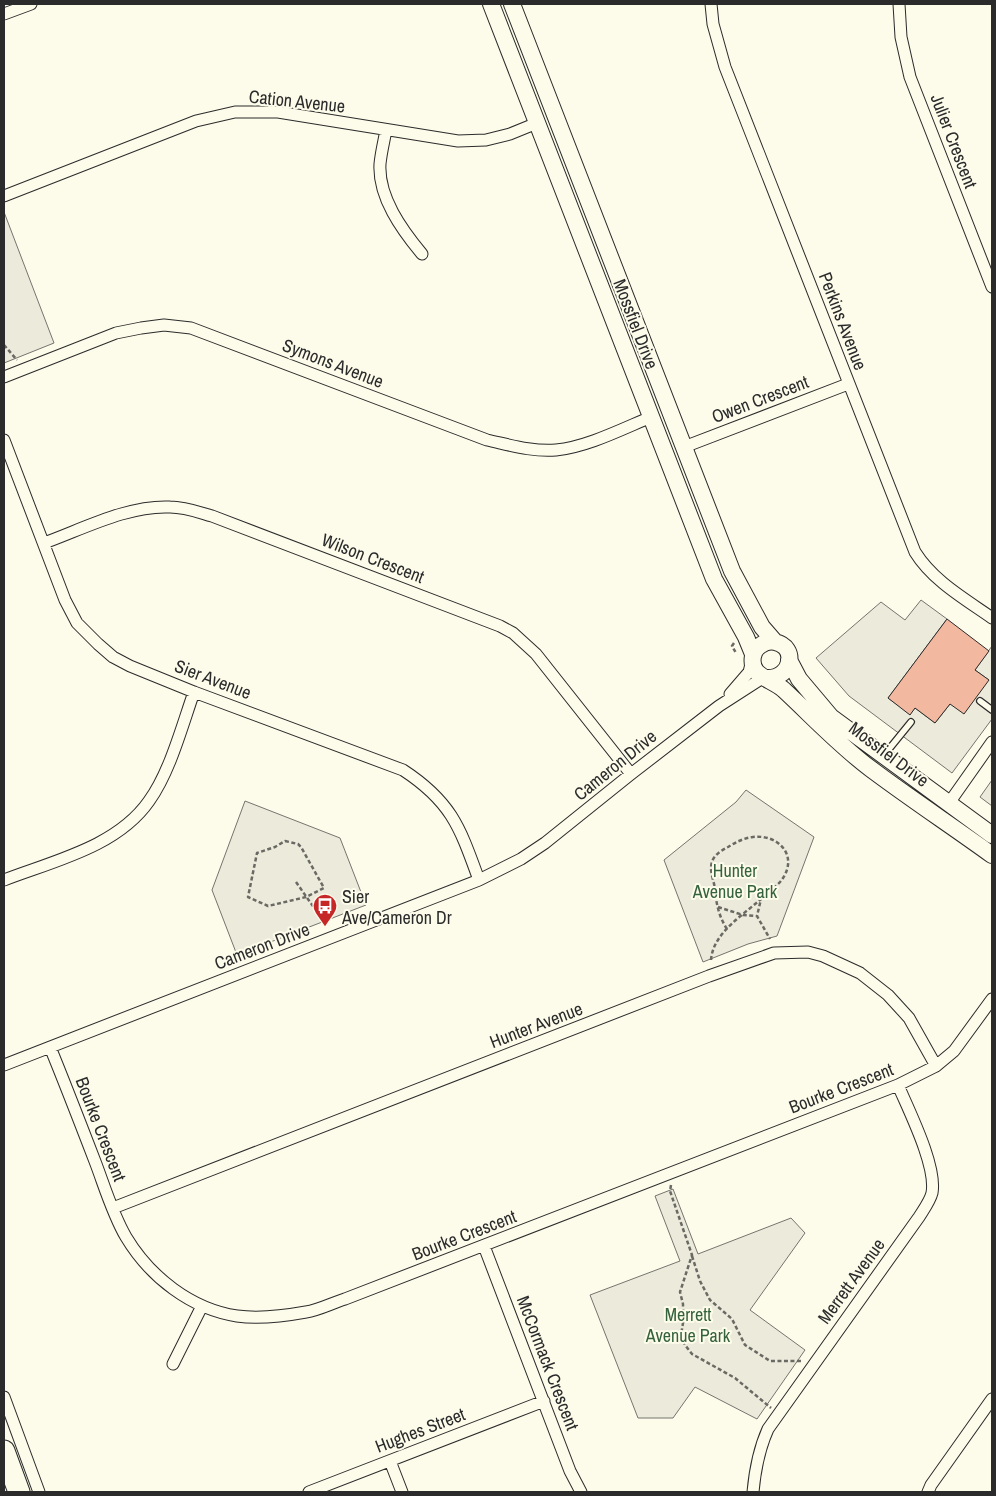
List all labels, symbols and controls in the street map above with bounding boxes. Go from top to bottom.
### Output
street label: Cation Avenue [248,84,346,118]
street label: Julier Crescent [925,90,983,192]
street label: Perkins Avenue [813,268,873,374]
street label: Mossfiel Drive [607,275,665,373]
street label: Symons Avenue [279,332,387,394]
street label: Owen Crescent [708,369,812,429]
street label: Wilson Crescent [318,527,428,589]
street label: Sier Avenue [171,653,255,705]
street label: Mossfiel Drive [844,716,934,792]
street label: Cameron Drive [568,724,662,806]
park label: Hunter Avenue Park [692,858,778,904]
place label: Sier Ave/Cameron Dr [341,884,452,930]
bus stop icon: Sier Ave/Cameron Dr [312,893,338,927]
street label: Cameron Drive [211,916,313,976]
street label: Hunter Avenue [486,996,586,1054]
street label: Bourke Crescent [785,1057,897,1119]
street label: Bourke Crescent [70,1073,132,1185]
street label: Bourke Crescent [408,1204,520,1266]
street label: Merrett Avenue [812,1233,890,1329]
street label: McCormack Crescent [511,1292,585,1434]
park label: Merrett Avenue Park [645,1302,731,1348]
street label: Hughes Street [371,1401,469,1459]

